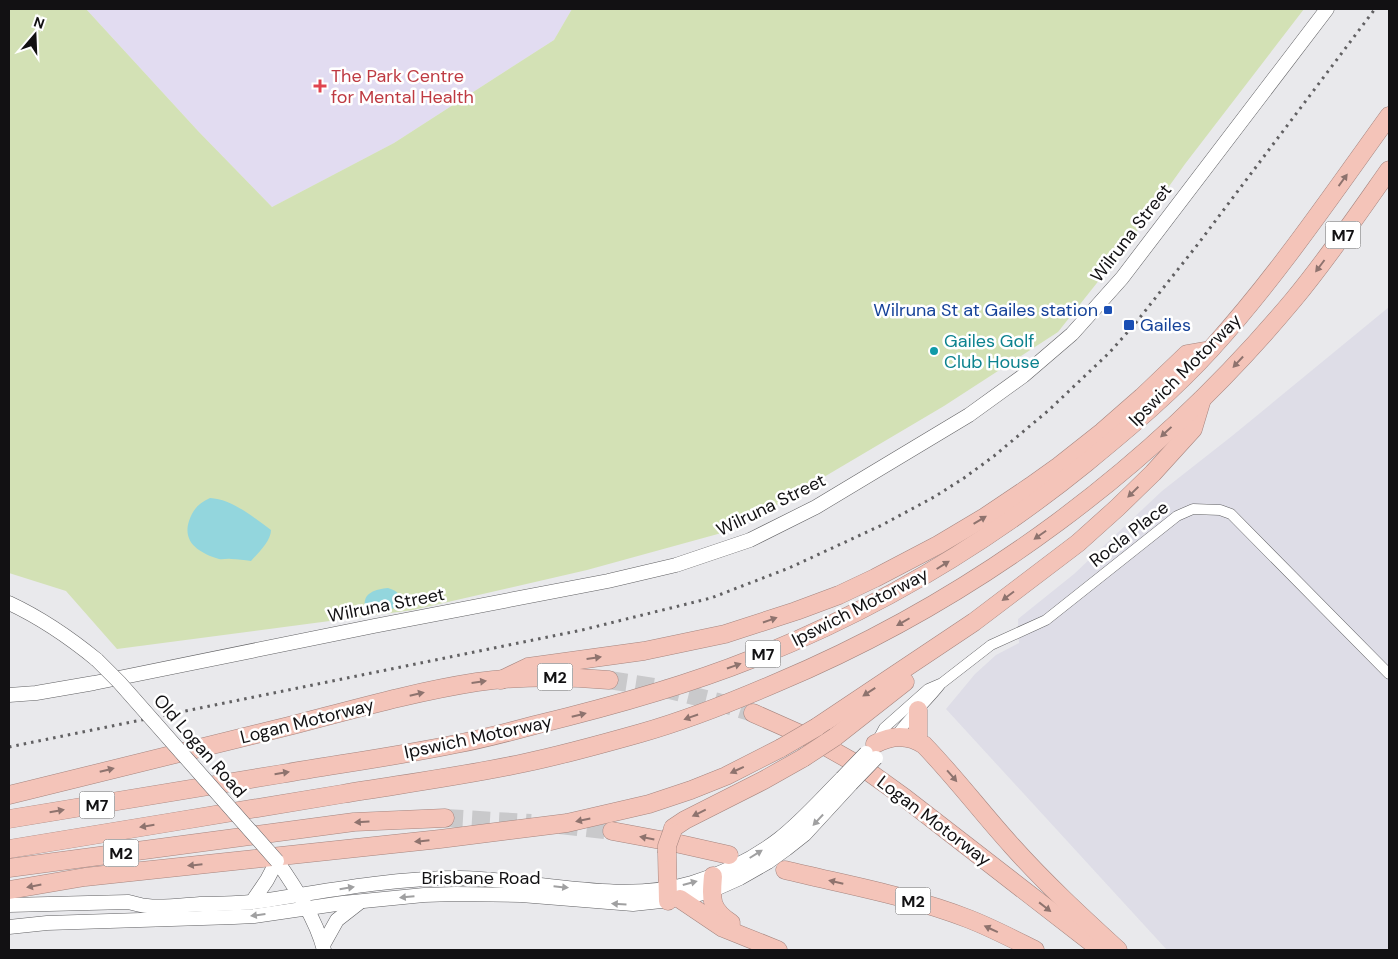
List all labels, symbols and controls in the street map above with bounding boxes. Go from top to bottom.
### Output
north arrow [10,10,60,60]
text: N [31,13,47,33]
place label: The Park Centre for Mental Health [331,64,474,109]
marker: The Park Centre for Mental Health [313,79,327,93]
one-way arrow [1338,173,1348,187]
street label: Wilruna Street [1085,179,1177,287]
road number: M7 [1326,222,1360,248]
one-way arrow [1315,259,1325,273]
place label: Wilruna St at Gailes station [873,298,1098,322]
marker: Wilruna St at Gailes station [1102,304,1114,316]
street label: Ipswich Motorway [1123,308,1247,432]
place label: Gailes [1140,313,1191,337]
marker: Gailes [1122,318,1136,332]
place label: Gailes Golf Club House [944,329,1040,374]
marker: Gailes Golf Club House [928,345,940,357]
one-way arrow [1232,355,1244,367]
one-way arrow [1160,426,1172,438]
street label: Wilruna Street [712,468,830,542]
one-way arrow [1127,486,1139,498]
street label: Rocla Place [1084,495,1174,573]
one-way arrow [973,515,986,524]
one-way arrow [1033,530,1047,540]
one-way arrow [936,560,949,569]
street label: Ipswich Motorway [788,562,932,652]
street label: Wilruna Street [325,582,447,628]
one-way arrow [1002,591,1015,602]
one-way arrow [762,616,777,624]
one-way arrow [897,617,910,626]
road number: M7 [746,641,780,668]
one-way arrow [586,654,602,662]
one-way arrow [726,661,741,669]
road number: M2 [538,664,572,690]
one-way arrow [471,678,487,686]
one-way arrow [863,687,876,697]
street label: Old Logan Road [148,689,252,803]
one-way arrow [409,690,424,698]
street label: Logan Motorway [238,693,376,749]
street label: Ipswich Motorway [402,710,554,764]
one-way arrow [571,711,586,719]
one-way arrow [683,713,698,721]
one-way arrow [100,766,115,774]
one-way arrow [730,766,745,775]
one-way arrow [275,769,291,777]
street label: Logan Motorway [872,770,996,872]
one-way arrow [946,770,957,782]
road number: M7 [80,792,114,818]
one-way arrow [49,807,65,815]
one-way arrow [692,809,706,817]
one-way arrow [812,813,824,825]
one-way arrow [575,816,591,824]
one-way arrow [353,818,369,826]
one-way arrow [138,823,154,831]
one-way arrow [639,834,654,842]
one-way arrow [414,837,430,845]
road number: M2 [104,840,138,866]
one-way arrow [750,850,763,859]
one-way arrow [187,861,203,869]
street label: Brisbane Road [421,866,541,890]
one-way arrow [683,878,698,886]
one-way arrow [828,878,843,886]
one-way arrow [25,882,41,890]
one-way arrow [553,883,569,891]
one-way arrow [339,884,355,892]
road number: M2 [896,888,930,914]
one-way arrow [399,893,415,901]
one-way arrow [611,899,627,907]
one-way arrow [1038,901,1051,912]
one-way arrow [249,911,265,919]
one-way arrow [984,924,998,932]

